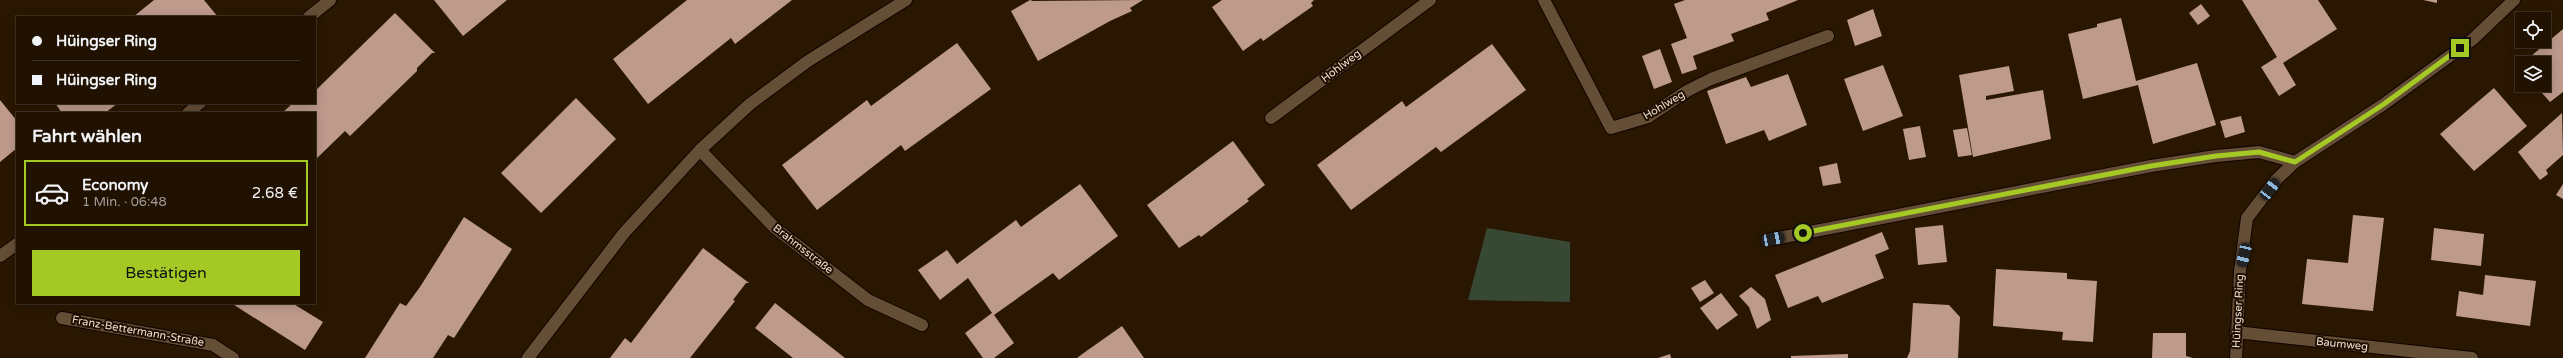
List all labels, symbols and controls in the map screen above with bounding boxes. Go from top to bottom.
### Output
map controls [2515,12,2551,92]
button: locate [2515,12,2551,48]
text: Hüingser Ring [56,32,157,50]
route end [2451,39,2469,57]
street label: Hohlweg [1319,47,1363,85]
button: layers [2515,56,2551,92]
text: Hüingser Ring [56,71,157,89]
street label: Hohlweg [1641,88,1687,122]
text: Fahrt wählen [32,125,142,147]
icon: car [34,175,70,211]
text: Economy [82,176,148,194]
car [2258,176,2282,202]
text: 2.68 € [252,184,298,202]
text: 1 Min. · 06:48 [82,194,167,210]
street label: Brahmsstraße [770,221,836,277]
route start [1794,224,1812,242]
car [1760,231,1786,247]
car [2235,242,2253,268]
button: Bestätigen [32,250,300,296]
street label: Hüingser Ring [2230,274,2246,348]
street label: Franz-Bettermann-Straße [71,313,205,349]
street label: Baumweg [2315,335,2369,353]

